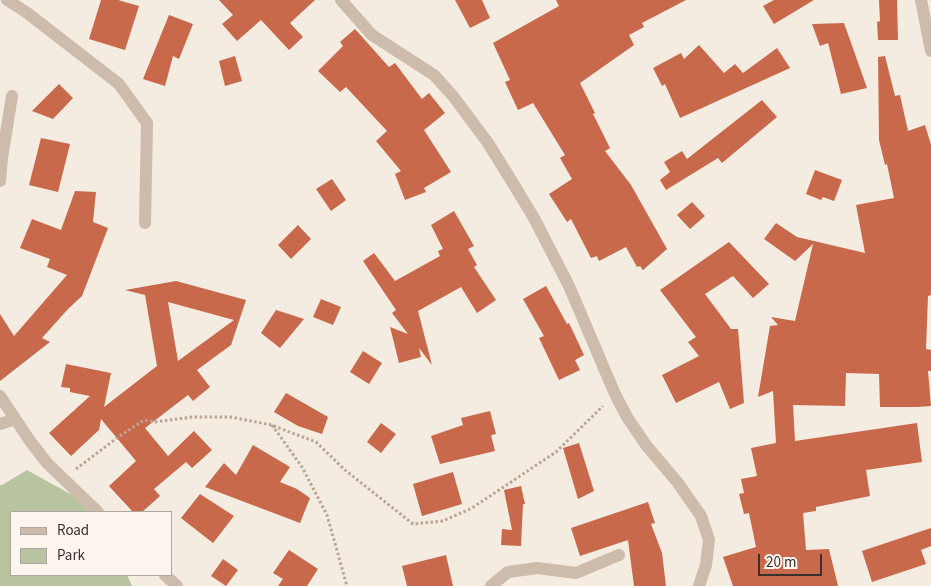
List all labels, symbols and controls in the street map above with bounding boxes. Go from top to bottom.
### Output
legend [10,511,172,576]
text: Road [57,520,89,541]
scale bar [761,544,825,576]
text: Park [57,545,85,566]
text: 20 m [766,552,796,573]

